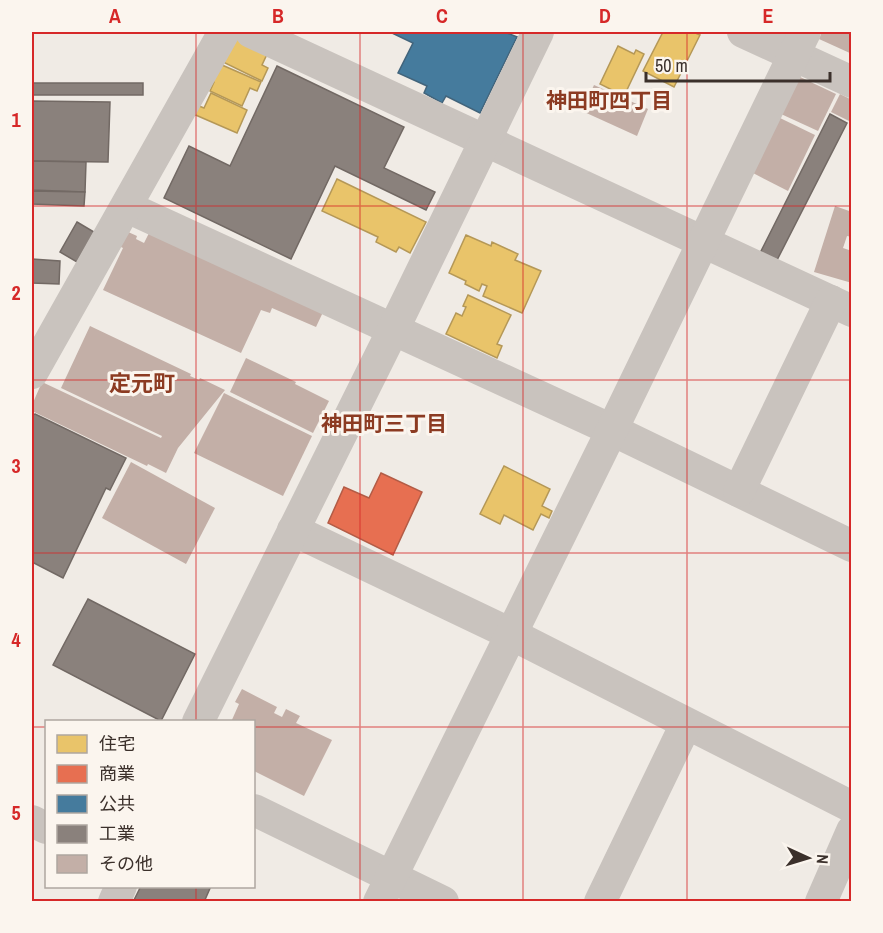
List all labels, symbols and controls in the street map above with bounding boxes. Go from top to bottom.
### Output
text: A [109,2,121,29]
text: B [272,2,284,29]
text: C [436,2,448,29]
text: D [599,2,611,29]
text: E [763,2,774,29]
scale bar [646,45,830,83]
text: 50 m [655,53,688,78]
district label: 神田町四丁目 [546,86,672,115]
text: 1 [11,106,21,133]
text: 2 [11,279,21,306]
district label: 定元町 [109,368,175,398]
district label: 神田町三丁目 [321,409,447,438]
text: 3 [11,452,21,479]
text: 4 [11,626,21,653]
legend [45,720,255,888]
text: 住宅 [99,731,135,756]
text: 商業 [99,761,135,786]
text: 公共 [99,791,135,816]
text: 5 [11,799,21,826]
text: 工業 [99,821,135,846]
north arrow [778,828,838,888]
text: その他 [99,851,153,876]
text: N [812,854,834,865]

